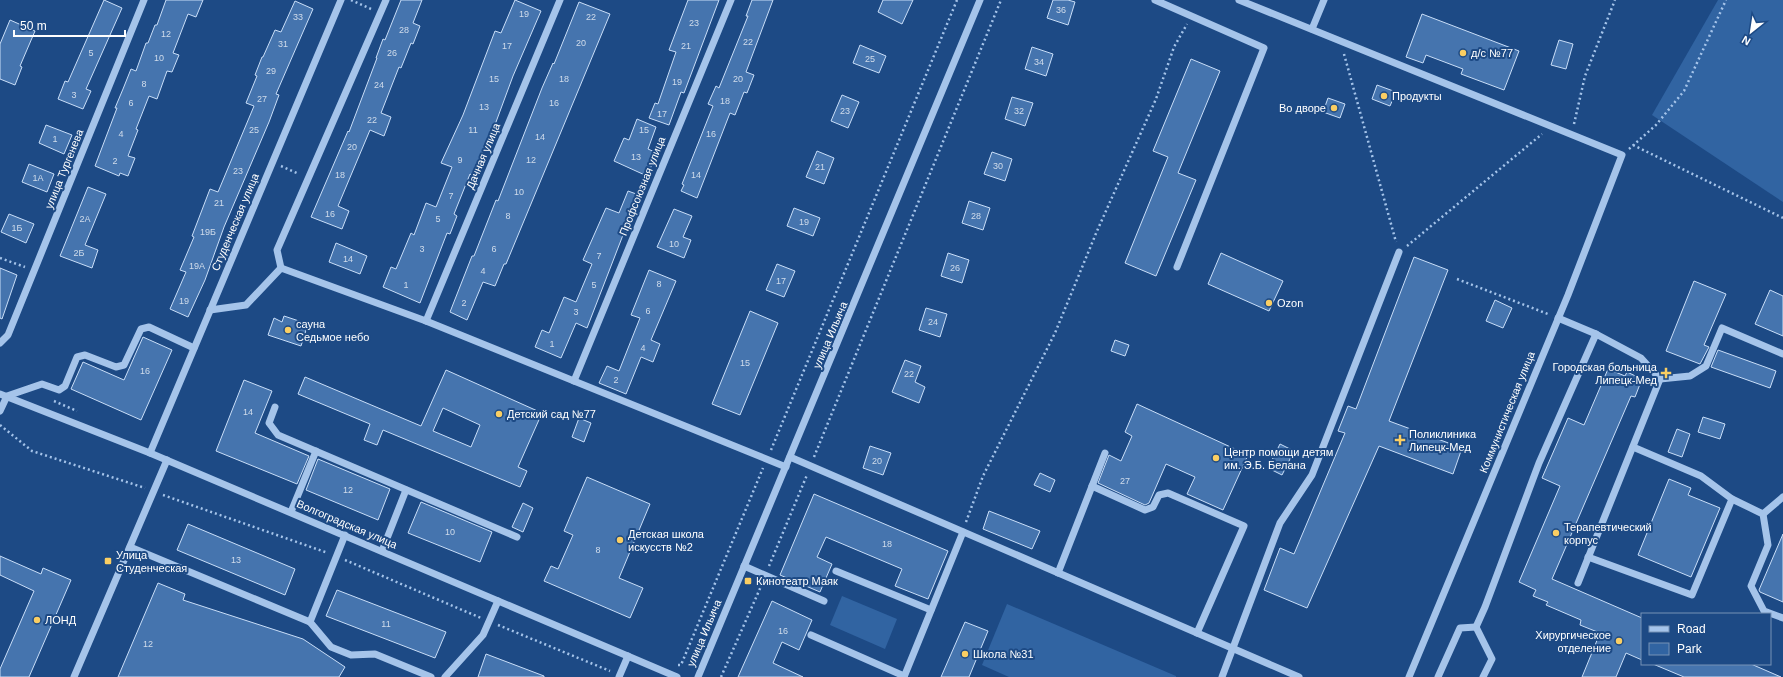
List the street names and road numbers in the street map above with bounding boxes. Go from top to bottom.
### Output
street label: Дачная улица [464,120,503,191]
street label: улица Тургенева [43,127,86,211]
street label: Профсоюзная улица [617,134,668,237]
street label: Студенческая улица [209,171,261,272]
street label: улица Ильича [811,299,850,370]
street label: Коммунистическая улица [1477,349,1537,474]
street label: Волгоградская улица [295,497,400,551]
street label: улица Ильича [685,597,724,668]

